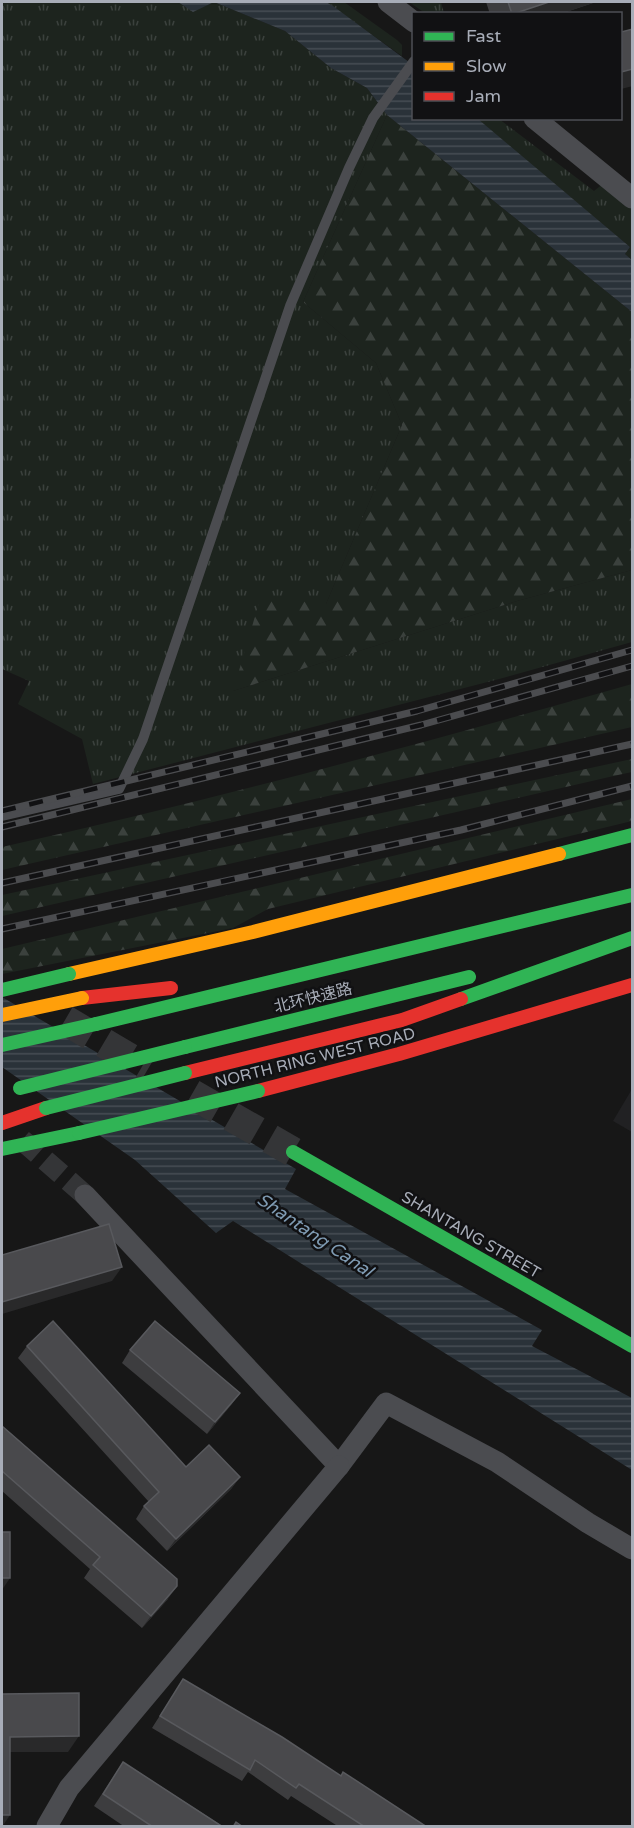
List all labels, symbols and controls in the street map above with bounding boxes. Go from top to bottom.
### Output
legend [412,12,622,120]
text: Fast [466,25,501,47]
text: Slow [466,55,507,77]
text: Jam [466,85,501,107]
street label: 北环快速路 [272,979,354,1017]
street label: NORTH RING WEST ROAD [213,1023,417,1093]
street label: SHANTANG STREET [398,1187,544,1283]
water label: Shantang Canal [253,1188,379,1283]

